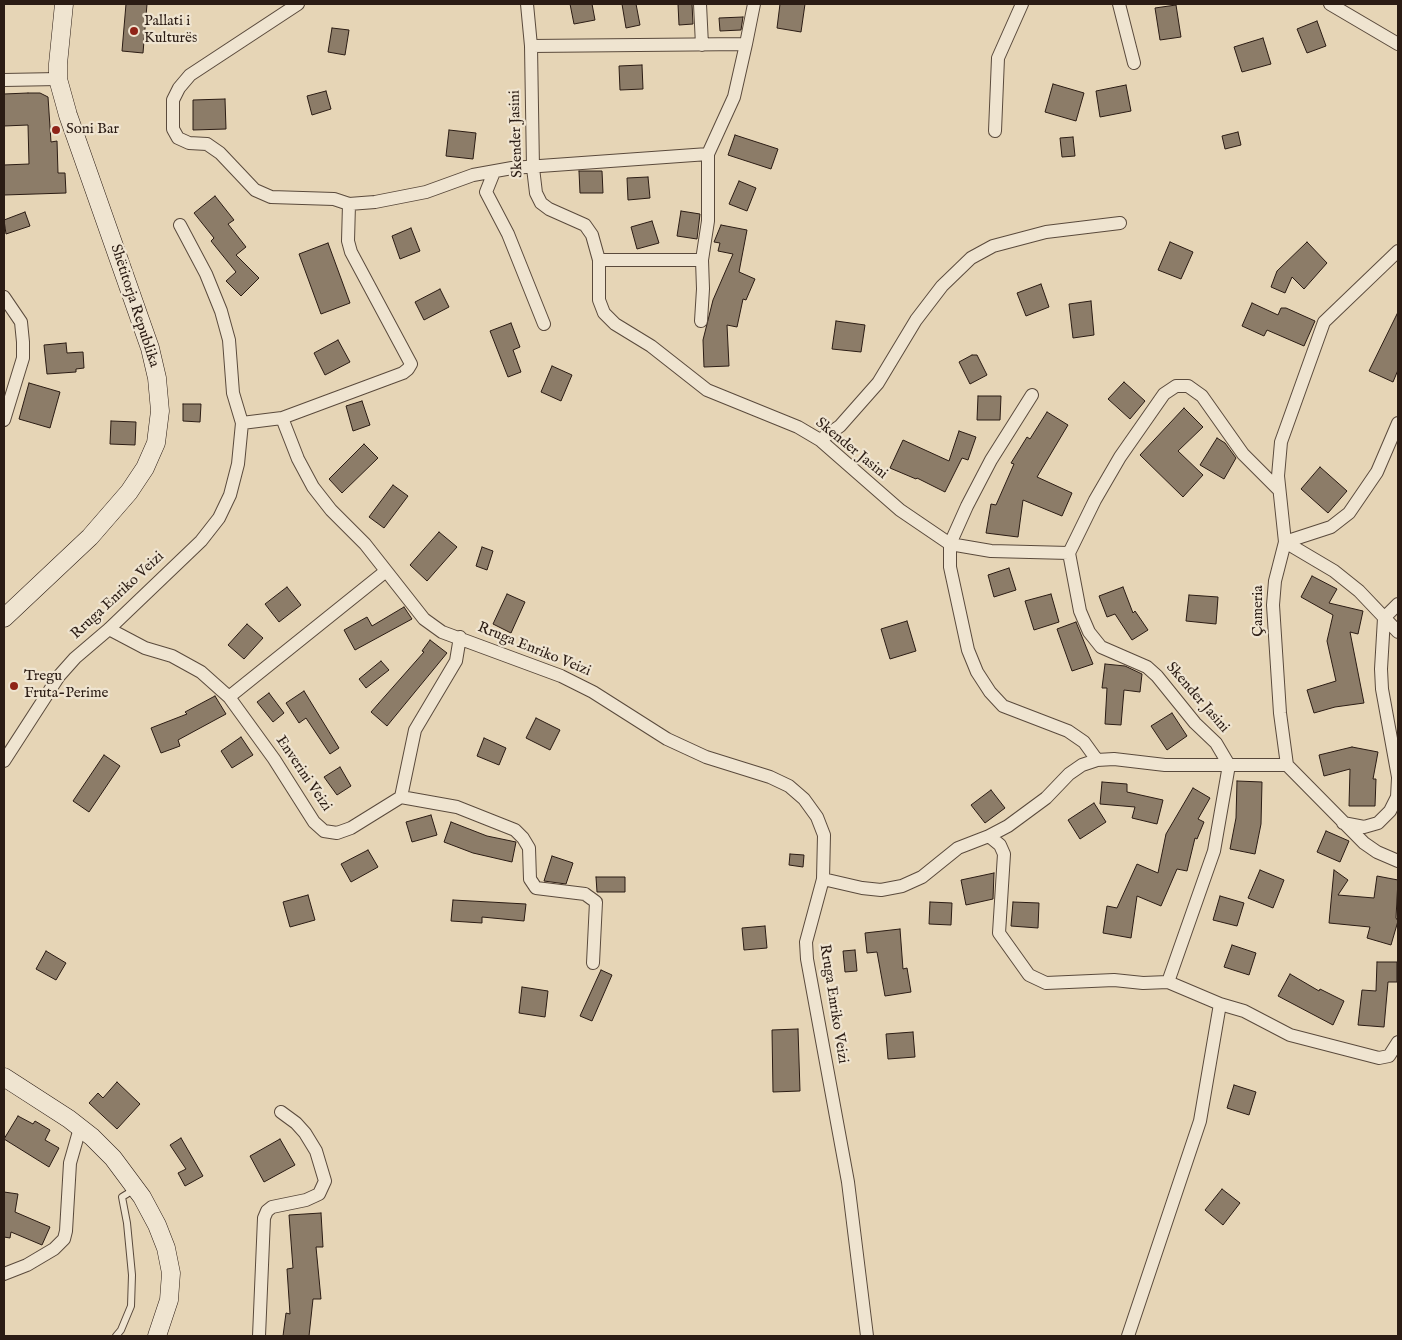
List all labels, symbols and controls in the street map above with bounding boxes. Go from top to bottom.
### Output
place label: Pallati i Kulturës [144,13,197,48]
marker: Pallati i Kulturës [128,25,140,37]
street label: Skender Jasini [506,90,528,178]
place label: Soni Bar [66,121,119,139]
marker: Soni Bar [50,124,62,136]
street label: Shëtitorja Republika [106,242,162,370]
street label: Skender Jasini [811,414,891,484]
street label: Rruga Enriko Veizi [68,548,168,644]
street label: Çameria [1250,585,1268,637]
street label: Rruga Enriko Veizi [475,619,593,681]
street label: Skender Jasini [1161,659,1233,737]
place label: Tregu Fruta-Perime [24,668,109,703]
marker: Tregu Fruta-Perime [8,680,20,692]
street label: Enverini Veizi [271,733,335,815]
street label: Rruga Enriko Veizi [815,943,851,1065]

